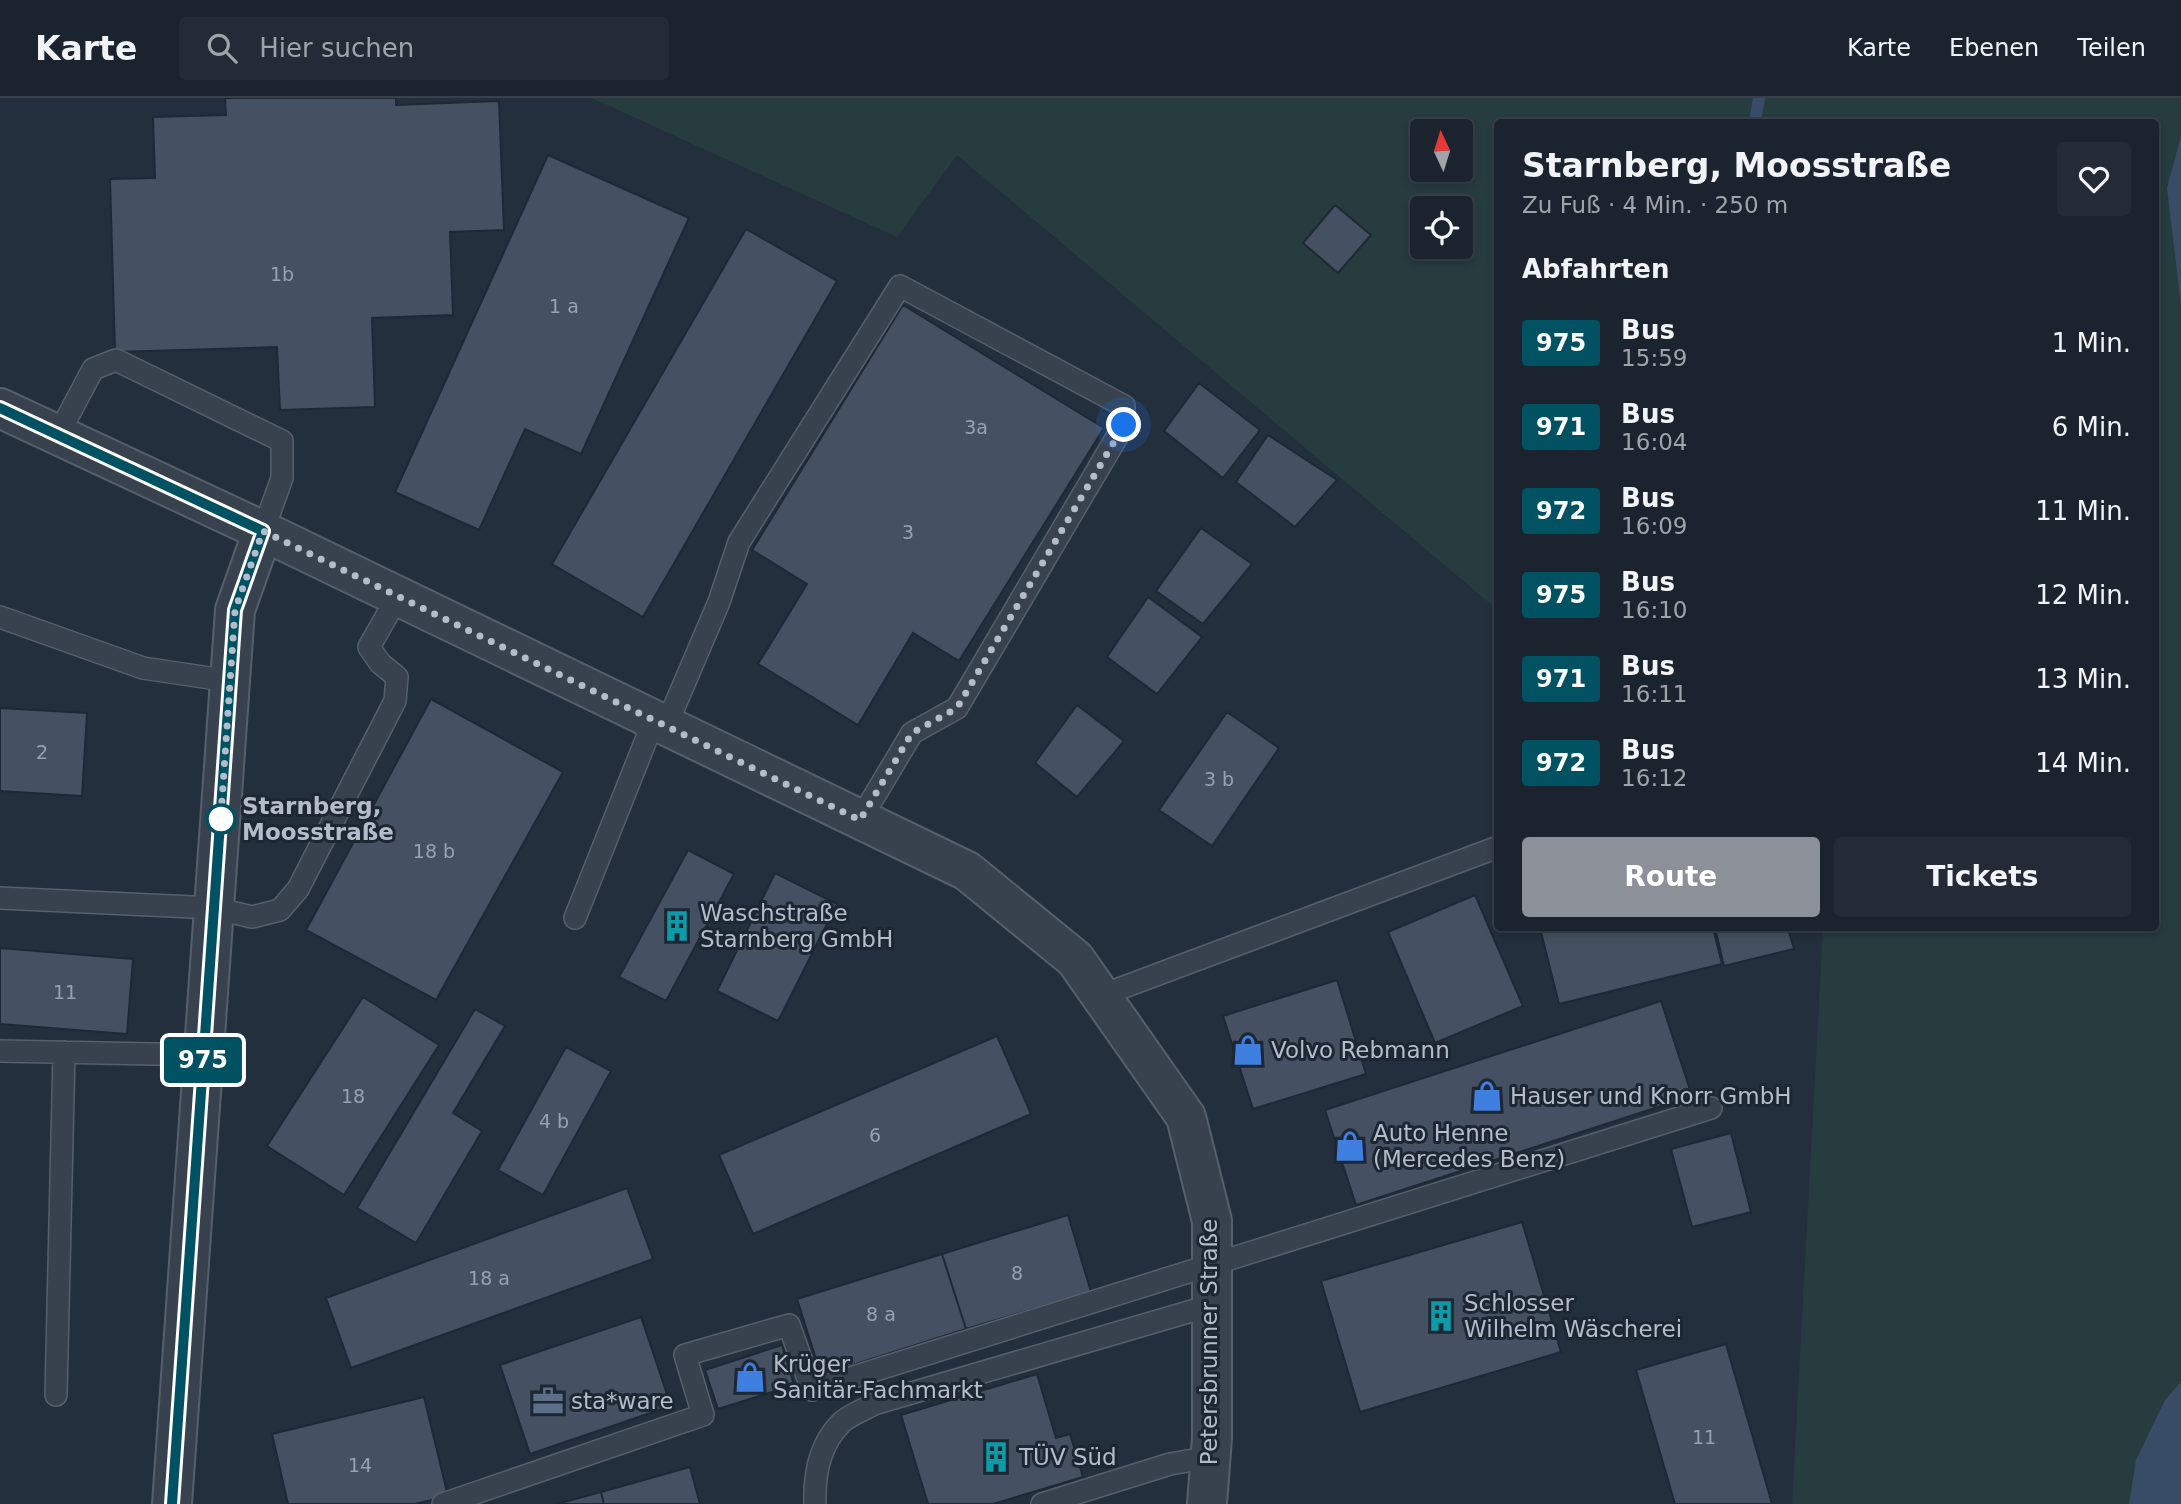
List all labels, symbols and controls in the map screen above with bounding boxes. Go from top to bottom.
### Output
search box [179,17,669,80]
text: Karte [35,29,137,68]
icon: search [203,29,241,67]
text: Hier suchen [259,33,414,63]
text: Karte [1847,34,1911,62]
text: Ebenen [1949,34,2039,62]
text: Teilen [2077,34,2146,62]
north arrow [1410,119,1474,182]
map controls [1410,119,1473,259]
button: heart [2057,142,2131,216]
text: Starnberg, Moosstraße [1522,146,1951,185]
text: Zu Fuß · 4 Min. · 250 m [1522,192,1788,218]
button: locate [1410,196,1473,259]
text: Abfahrten [1522,254,1670,284]
house number: 1b [270,263,294,285]
house number: 1 a [549,295,579,317]
text: Bus [1621,315,1675,345]
text: 1 Min. [2052,328,2131,358]
text: 975 [1536,329,1586,357]
text: 15:59 [1621,345,1687,371]
text: Bus [1621,399,1675,429]
your location [1106,407,1141,442]
text: 6 Min. [2052,412,2131,442]
text: 971 [1536,413,1586,441]
house number: 3a [964,416,988,438]
text: 16:04 [1621,429,1687,455]
text: Bus [1621,483,1675,513]
text: 11 Min. [2035,496,2131,526]
text: 972 [1536,497,1586,525]
text: 16:09 [1621,513,1687,539]
house number: 3 [902,521,914,543]
text: Bus [1621,567,1675,597]
text: 12 Min. [2035,580,2131,610]
text: 975 [1536,581,1586,609]
text: 16:10 [1621,597,1687,623]
text: Bus [1621,651,1675,681]
text: 13 Min. [2035,664,2131,694]
text: 971 [1536,665,1586,693]
text: 16:11 [1621,681,1687,707]
text: Bus [1621,735,1675,765]
house number: 2 [36,741,48,763]
text: 14 Min. [2035,748,2131,778]
text: 972 [1536,749,1586,777]
text: 16:12 [1621,765,1687,791]
house number: 3 b [1204,768,1234,790]
place label: Starnberg, Moosstraße [242,793,394,845]
marker: Starnberg, Moosstraße [206,804,236,834]
button: Route [1522,837,1820,917]
button: Tickets [1834,837,2131,917]
house number: 18 b [413,840,455,862]
place label: Waschstraße Starnberg GmbH [700,900,893,952]
building icon: Waschstraße Starnberg GmbH [660,909,694,943]
house number: 11 [53,981,77,1003]
shop icon: Volvo Rebmann [1231,1033,1265,1067]
line badge: 975 [163,1037,243,1083]
place label: Volvo Rebmann [1271,1037,1450,1063]
text: 975 [178,1046,228,1074]
shop icon: Hauser und Knorr GmbH [1470,1079,1504,1113]
place label: Hauser und Knorr GmbH [1510,1083,1792,1109]
house number: 18 [341,1085,365,1107]
house number: 4 b [539,1110,569,1132]
place label: Auto Henne (Mercedes Benz) [1373,1120,1565,1172]
house number: 6 [869,1124,881,1146]
shop icon: Auto Henne (Mercedes Benz) [1333,1129,1367,1163]
street label: Petersbrunner Straße [1196,1219,1222,1465]
house number: 8 [1011,1262,1023,1284]
house number: 18 a [468,1267,510,1289]
place label: Schlosser Wilhelm Wäscherei [1464,1290,1682,1342]
building icon: Schlosser Wilhelm Wäscherei [1424,1299,1458,1333]
house number: 8 a [866,1303,896,1325]
place label: Krüger Sanitär-Fachmarkt [773,1351,983,1403]
shop icon: Krüger Sanitär-Fachmarkt [733,1360,767,1394]
office icon: sta*ware [531,1384,565,1418]
place label: sta*ware [571,1388,674,1414]
house number: 11 [1692,1426,1716,1448]
building icon: TÜV Süd [979,1440,1013,1474]
place label: TÜV Süd [1018,1443,1117,1470]
house number: 14 [348,1454,372,1476]

